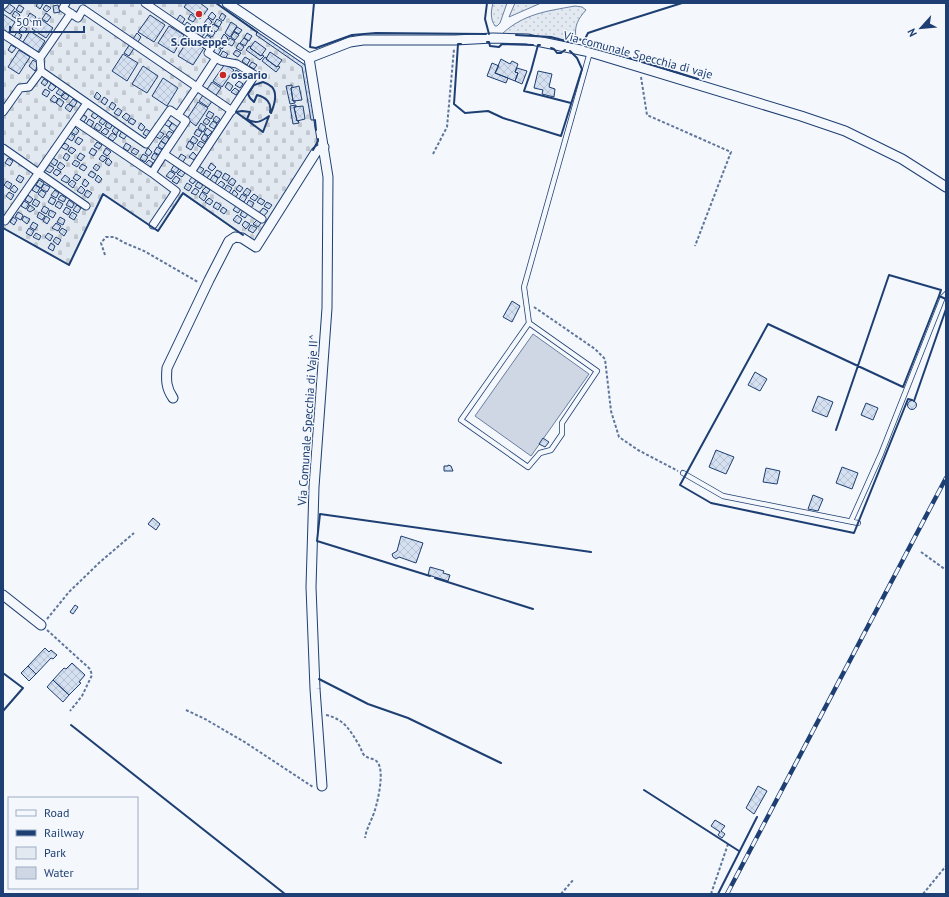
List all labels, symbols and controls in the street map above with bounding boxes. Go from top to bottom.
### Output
scale bar [10,8,84,34]
north arrow [901,8,941,48]
marker: confr. S.Giuseppe [194,9,204,19]
text: 50 m [16,14,42,29]
place label: confr. S.Giuseppe [171,20,227,49]
text: N [904,26,920,39]
street label: Via comunale Specchia di vaje [561,27,715,82]
place label: ossario [231,67,268,82]
marker: ossario [218,70,228,80]
street label: Via Comunale Specchia di Vaje II^ [294,334,321,507]
legend [8,797,138,889]
text: Road [44,805,69,820]
text: Railway [44,825,84,840]
text: Park [44,845,66,860]
text: Water [44,865,74,880]

